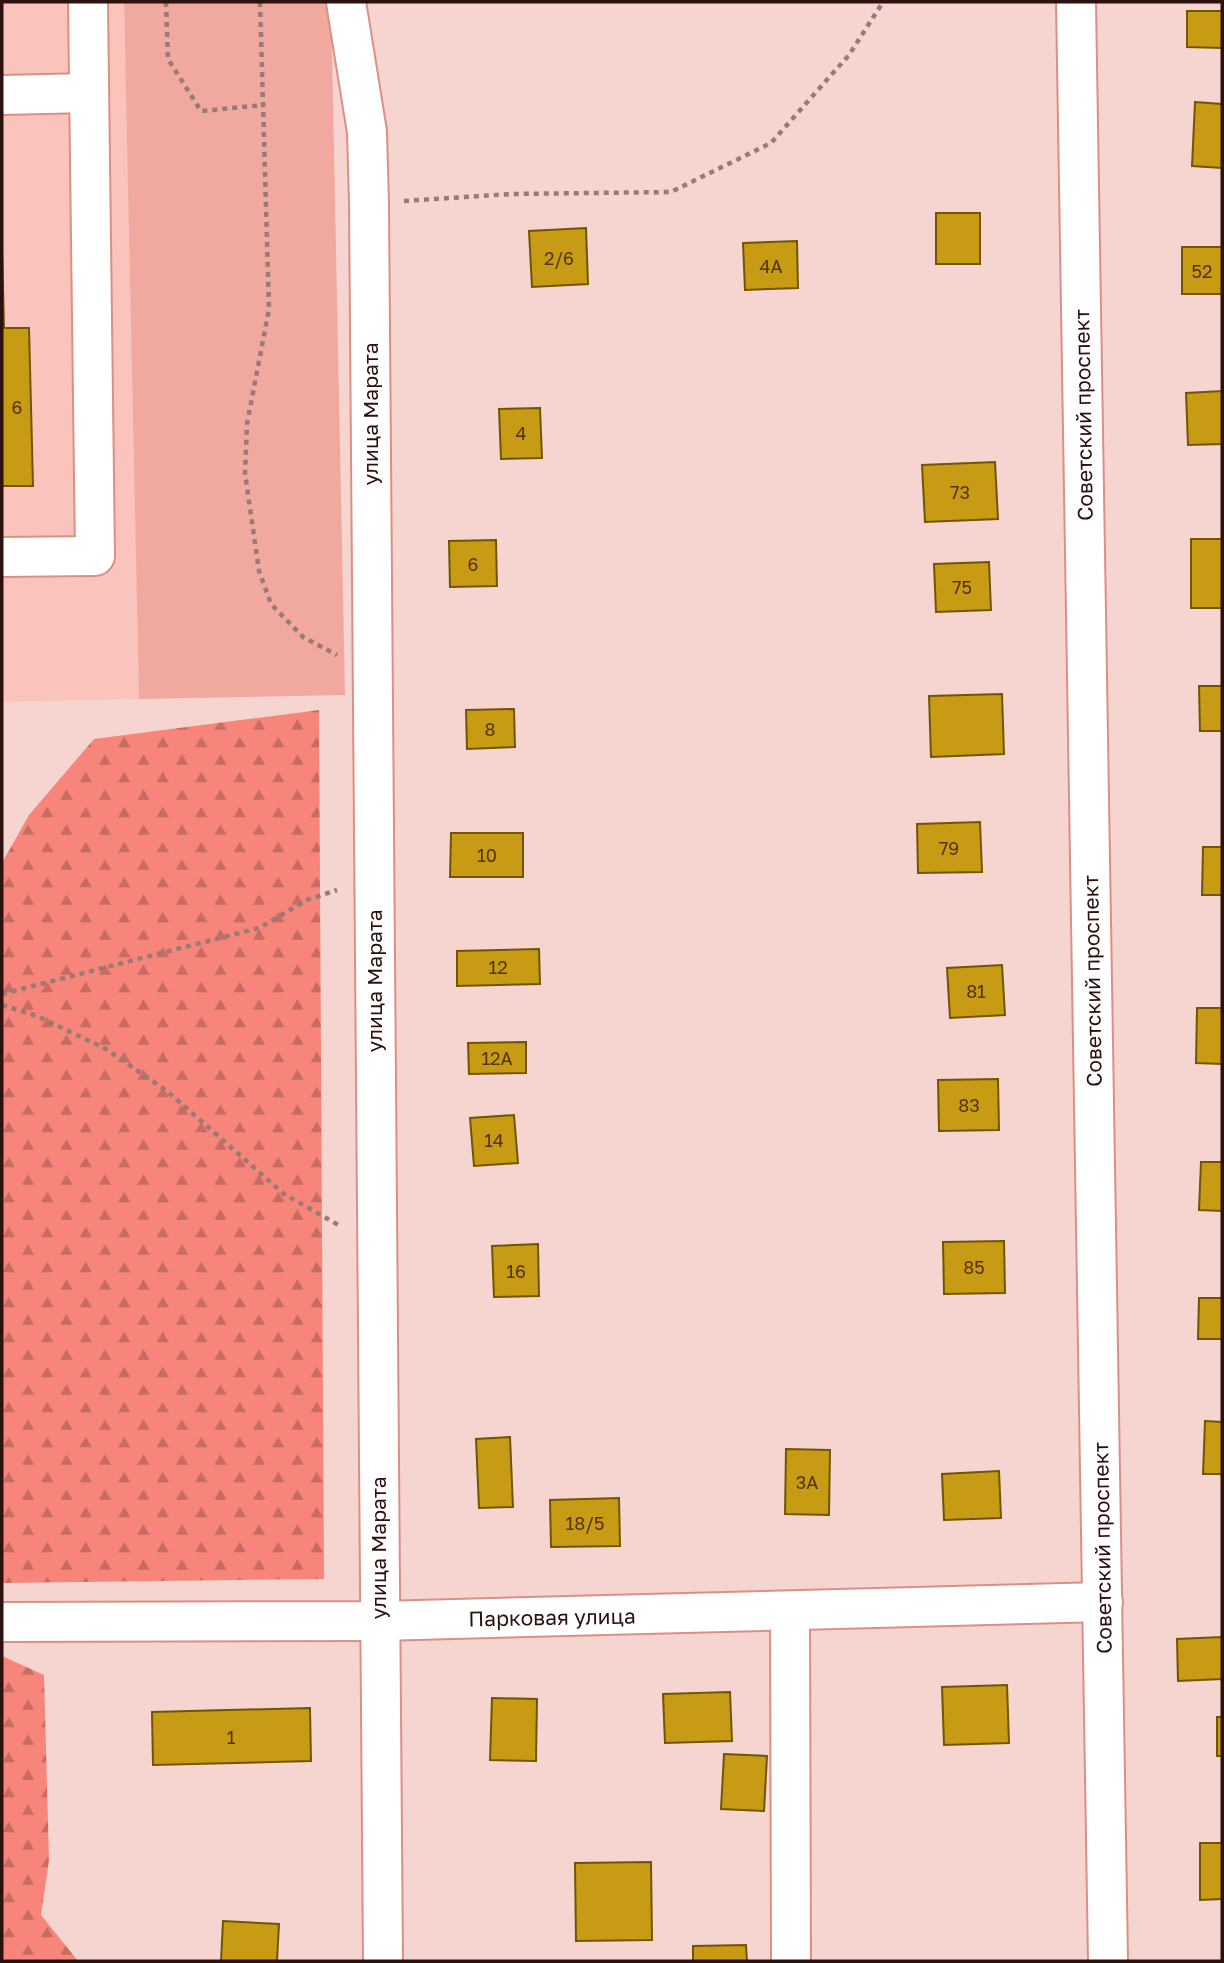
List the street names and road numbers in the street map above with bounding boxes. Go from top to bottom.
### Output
street label: Советский проспект [1068,309,1098,521]
street label: улица Марата [357,342,383,486]
street label: Советский проспект [1077,875,1107,1087]
street label: улица Марата [361,909,387,1053]
street label: Советский проспект [1087,1442,1117,1654]
street label: улица Марата [365,1476,391,1620]
street label: Парковая улица [468,1603,636,1631]

